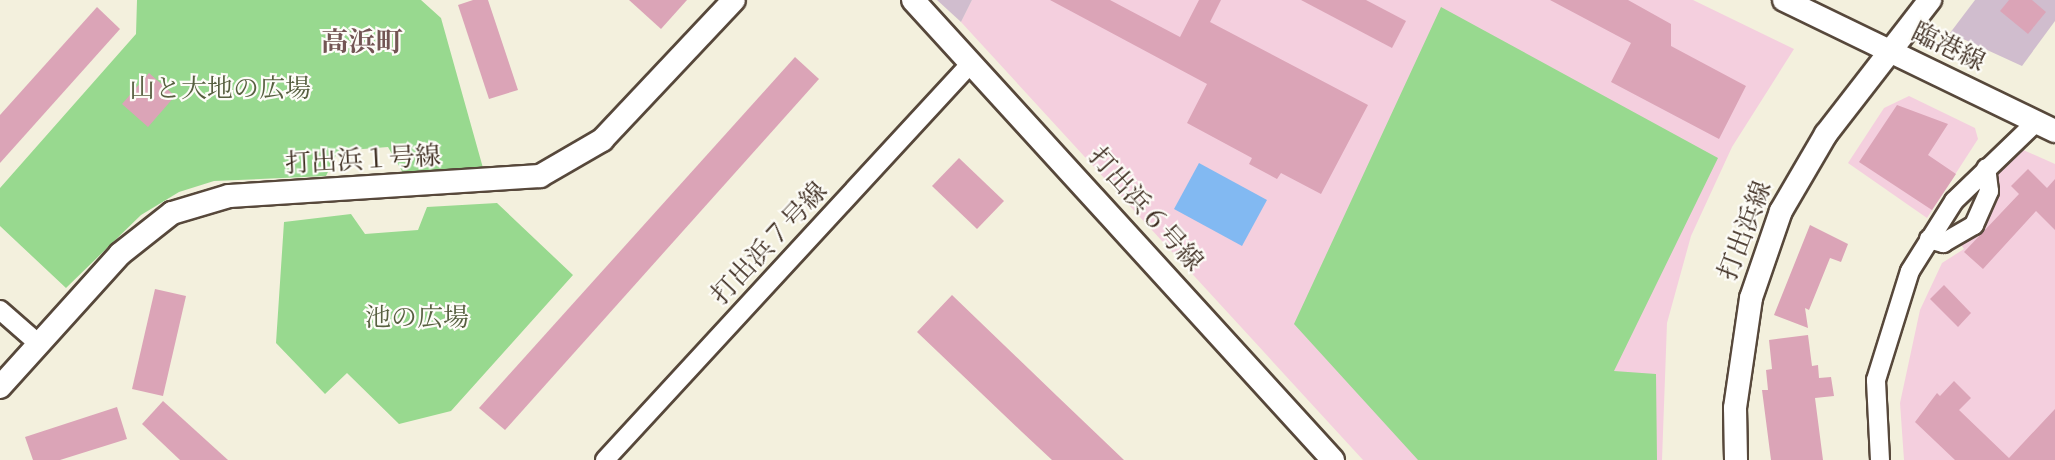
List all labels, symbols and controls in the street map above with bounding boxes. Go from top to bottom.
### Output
street label: 臨港線 [1906,17,1990,79]
district label: 高浜町 [322,28,402,60]
park label: 山と大地の広場 [129,74,311,106]
street label: 打出浜１号線 [284,141,442,181]
street label: 打出浜６号線 [1081,142,1209,278]
street label: 打出浜７号線 [705,176,835,312]
street label: 打出浜線 [1713,177,1779,285]
park label: 池の広場 [365,303,469,335]

